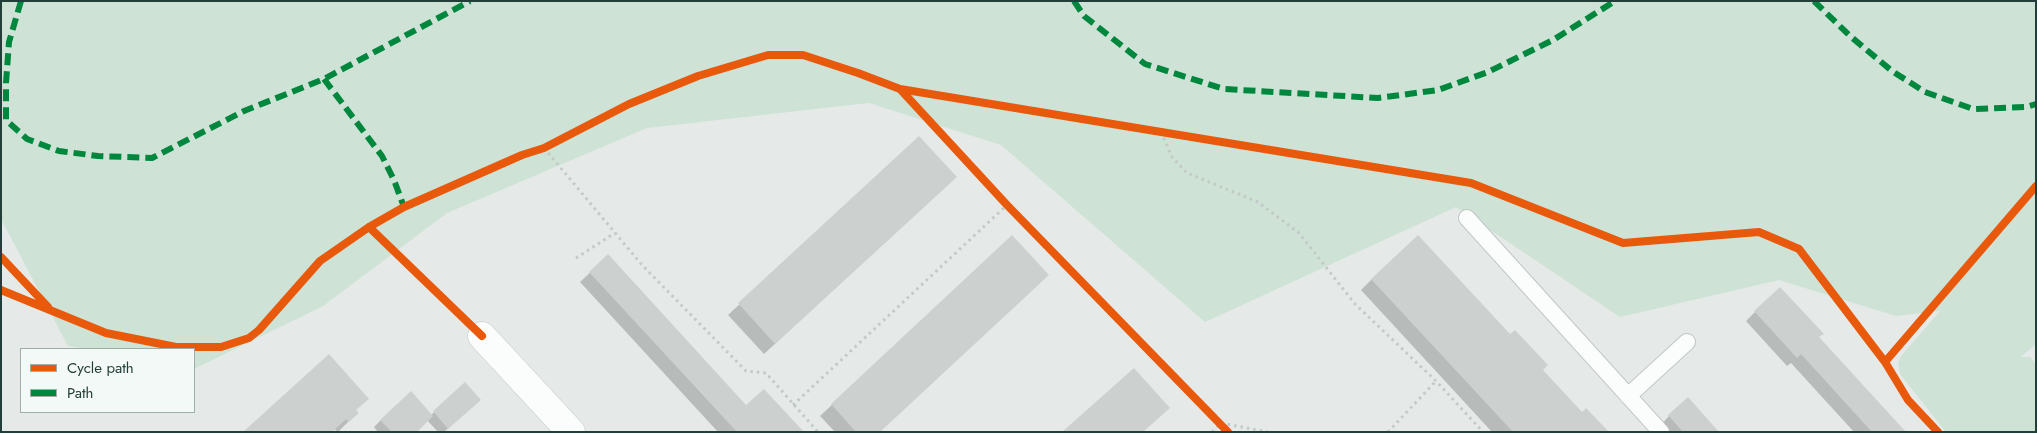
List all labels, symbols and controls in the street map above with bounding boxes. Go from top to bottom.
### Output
legend [20,348,195,413]
text: Cycle path [67,357,134,379]
text: Path [67,382,93,404]

